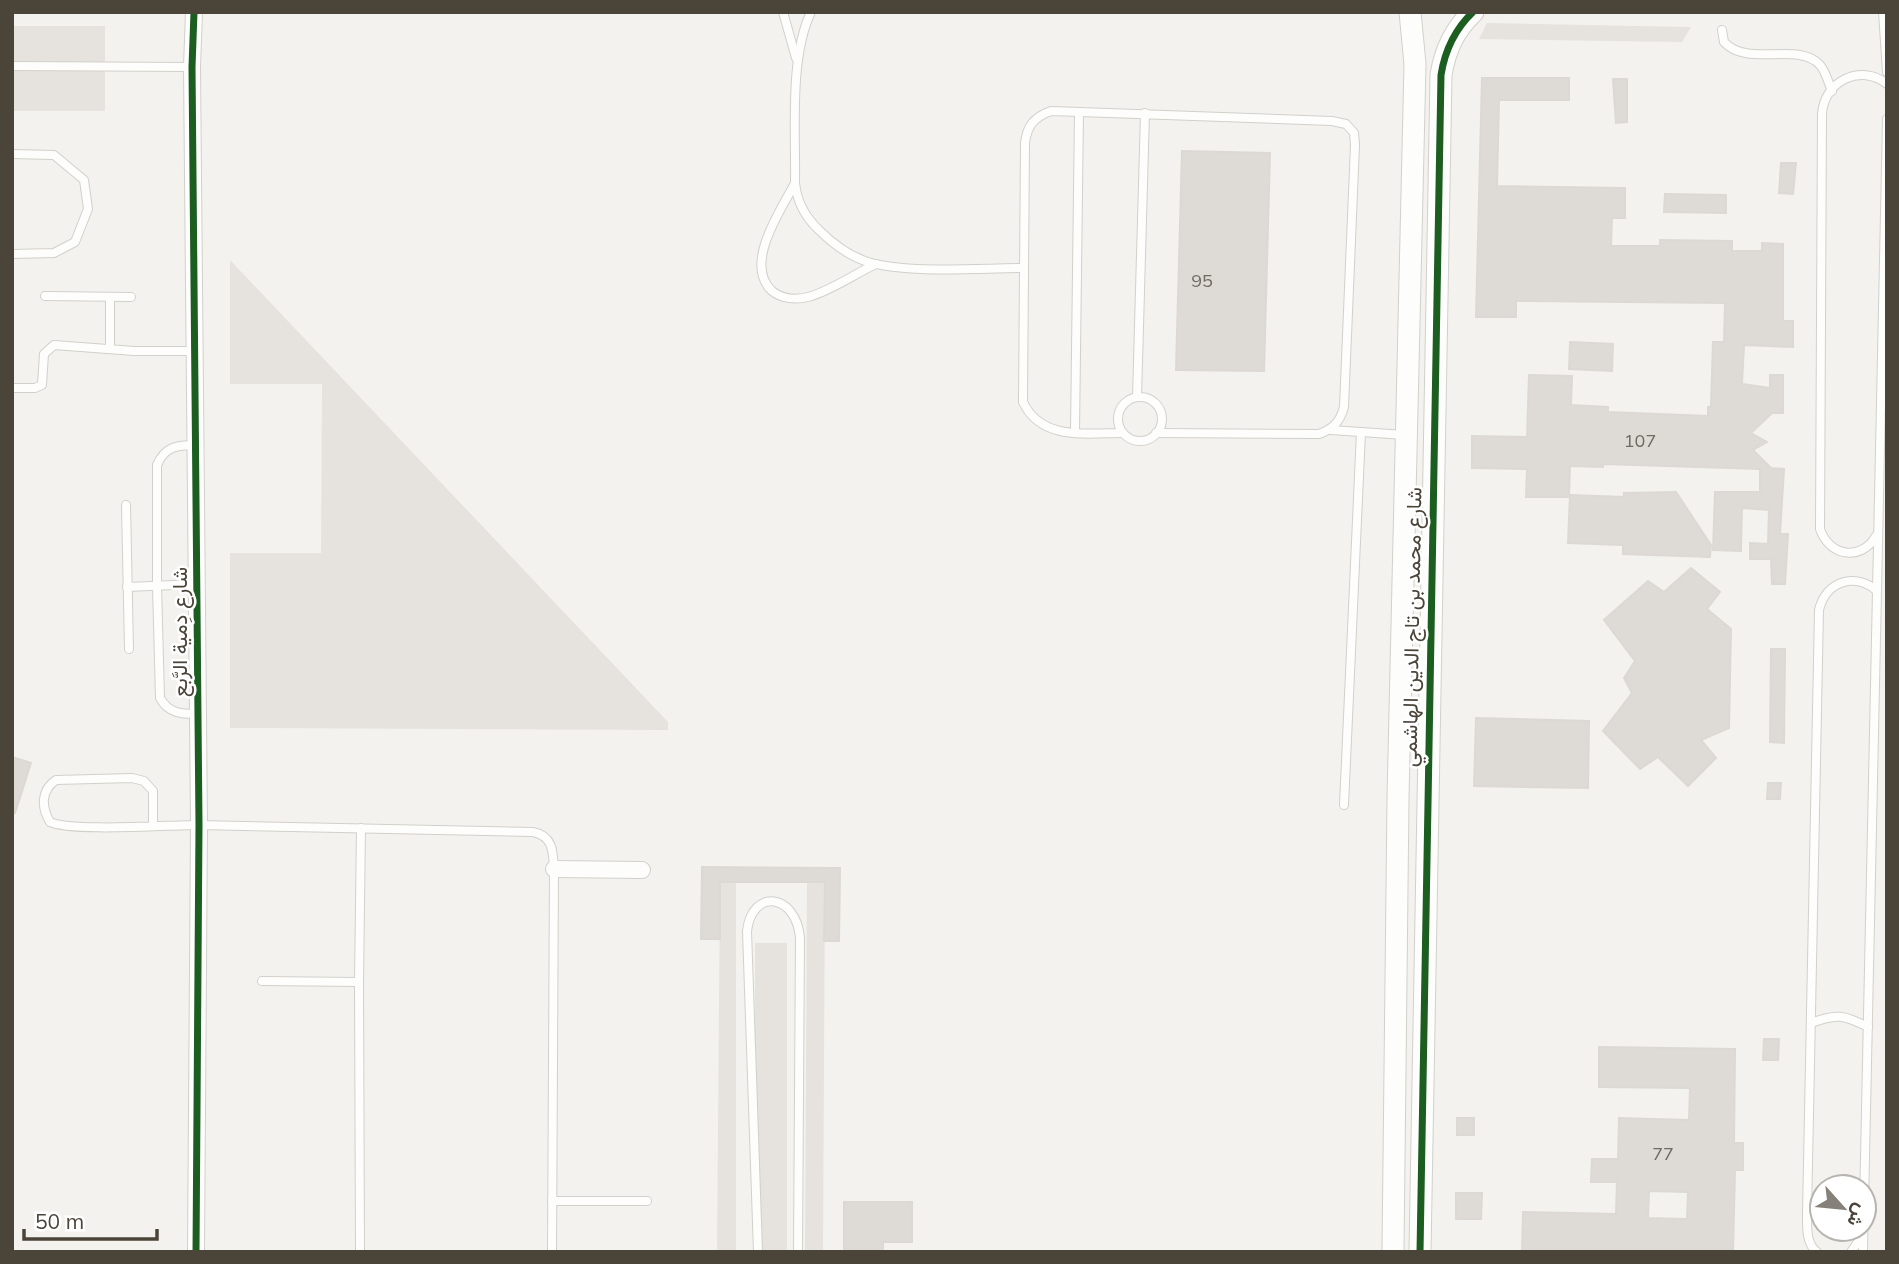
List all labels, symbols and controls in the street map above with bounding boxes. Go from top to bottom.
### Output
house number: 95 [1191,269,1213,292]
house number: 107 [1624,429,1656,452]
street label: شارع محمد بن تاج الدين الهاشمي [1396,487,1431,767]
street label: شارع دِمية الرَّبع [166,567,194,697]
house number: 77 [1652,1142,1674,1165]
north arrow [1808,1173,1878,1243]
scale bar [24,1198,158,1242]
text: ش [1842,1200,1874,1231]
text: 50 m [35,1208,84,1234]

